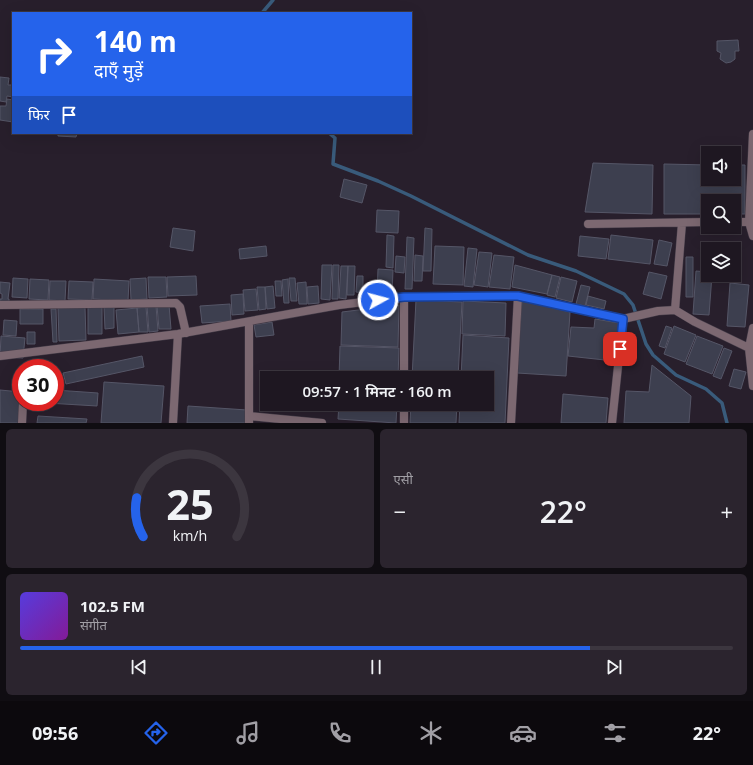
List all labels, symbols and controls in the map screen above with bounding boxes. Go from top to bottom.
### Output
text: 140 m [94,22,177,60]
icon: right [28,28,80,80]
text: दाएँ मुड़ें [94,58,143,82]
text: फिर [28,104,50,124]
icon: arrive [58,104,80,126]
map controls [701,146,741,282]
button: sound [701,146,741,186]
button: search [701,194,741,234]
button: layers [701,242,741,282]
position arrow [357,279,399,321]
pin [603,332,637,366]
icon: arrive [609,338,631,360]
speed limit sign: 30 [12,359,64,411]
text: 09:57 · 1 मिनट · 160 m [302,381,452,401]
text: एसी [394,470,413,488]
text: 25 [166,475,214,531]
text: 22° [540,491,587,532]
text: − [394,496,406,526]
text: + [720,496,733,526]
text: km/h [172,525,207,544]
text: 102.5 FM [80,596,145,616]
text: संगीत [80,616,107,634]
icon: previous [128,656,150,678]
icon: pause [365,656,387,678]
icon: next [603,656,625,678]
icon: directions [142,719,170,747]
icon: music [234,719,262,747]
icon: phone [326,719,354,747]
icon: climate [417,719,445,747]
icon: car [509,719,537,747]
icon: filters [601,719,629,747]
text: 09:56 [32,721,78,745]
text: 22° [693,721,721,745]

